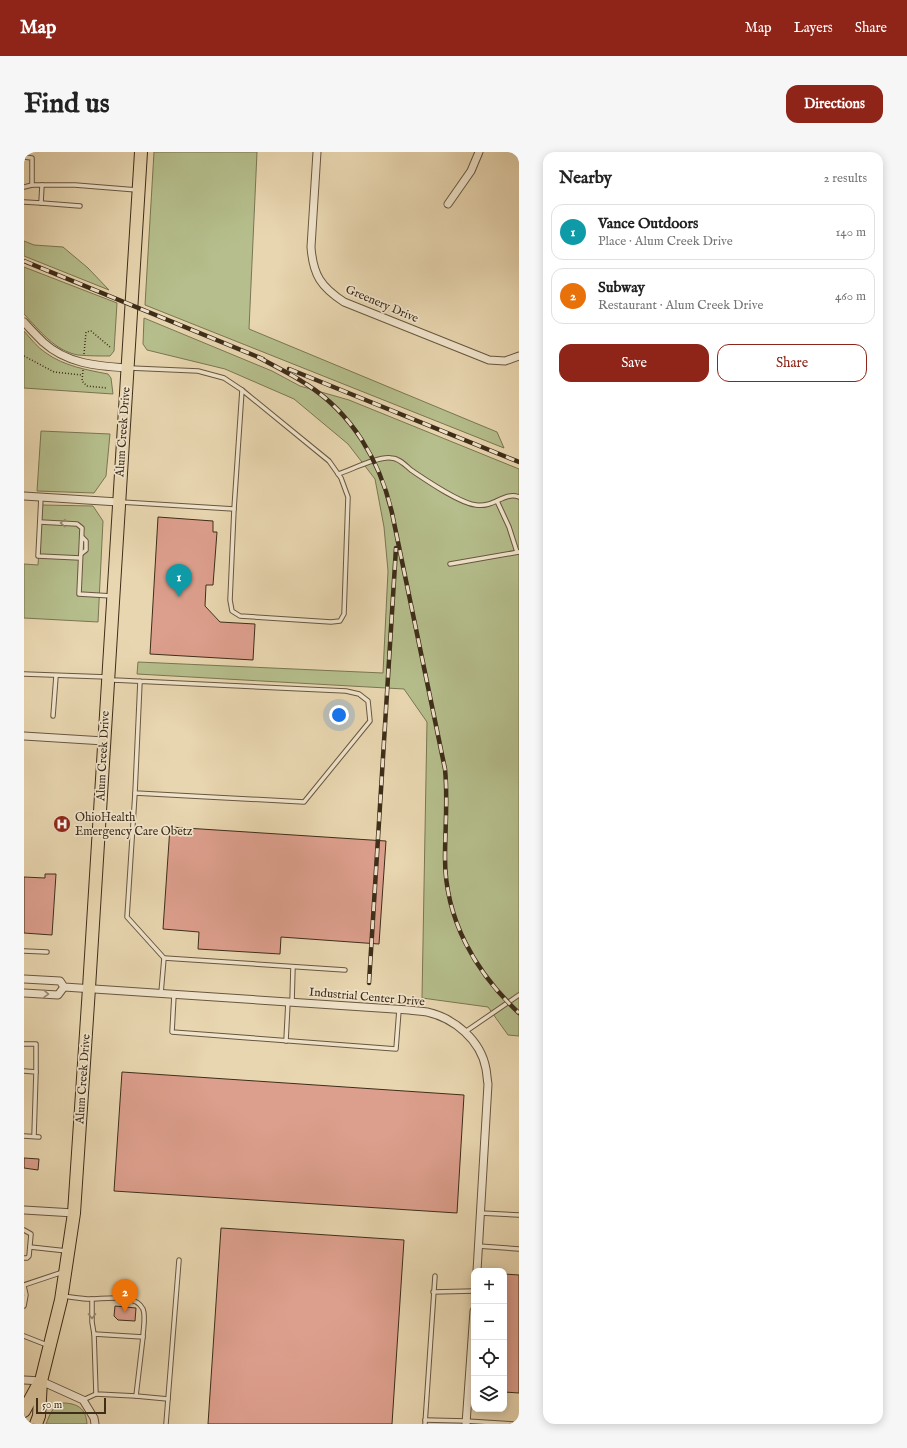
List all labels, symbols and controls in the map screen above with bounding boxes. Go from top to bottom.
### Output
text: Map [20,16,56,40]
text: Map [745,19,772,37]
text: Layers [794,19,833,37]
text: Share [855,19,887,37]
button: Directions [786,85,883,123]
text: Find us [24,87,110,122]
text: Nearby [559,168,612,189]
text: 2 results [823,170,867,187]
text: Vance Outdoors [598,214,698,233]
text: 1 [571,224,575,241]
text: 140 m [836,224,866,241]
text: Place · Alum Creek Drive [598,233,733,250]
text: Subway [598,278,645,297]
street label: Greenery Drive [343,282,421,326]
text: 2 [570,288,576,305]
text: 460 m [835,288,866,305]
text: Restaurant · Alum Creek Drive [598,297,763,314]
button: Save [559,344,709,382]
button: Share [717,344,867,382]
street label: Alum Creek Drive [112,386,134,479]
one-way arrow [60,519,66,527]
pin: 1 [166,564,192,597]
your location [329,705,349,725]
street label: Alum Creek Drive [93,710,113,803]
place label: OhioHealth Emergency Care Obetz [75,810,193,839]
hospital icon: OhioHealth Emergency Care Obetz [52,814,72,834]
street label: Industrial Center Drive [308,984,426,1010]
one-way arrow [43,990,49,999]
street label: Alum Creek Drive [72,1033,94,1126]
map controls [471,1268,507,1412]
button: + [471,1268,507,1304]
pin: 2 [112,1279,138,1312]
button: − [471,1304,507,1340]
one-way arrow [88,1313,96,1319]
button: locate [471,1340,507,1376]
button: layers [471,1376,507,1412]
scale bar [36,1396,106,1415]
text: 50 m [42,1398,62,1412]

